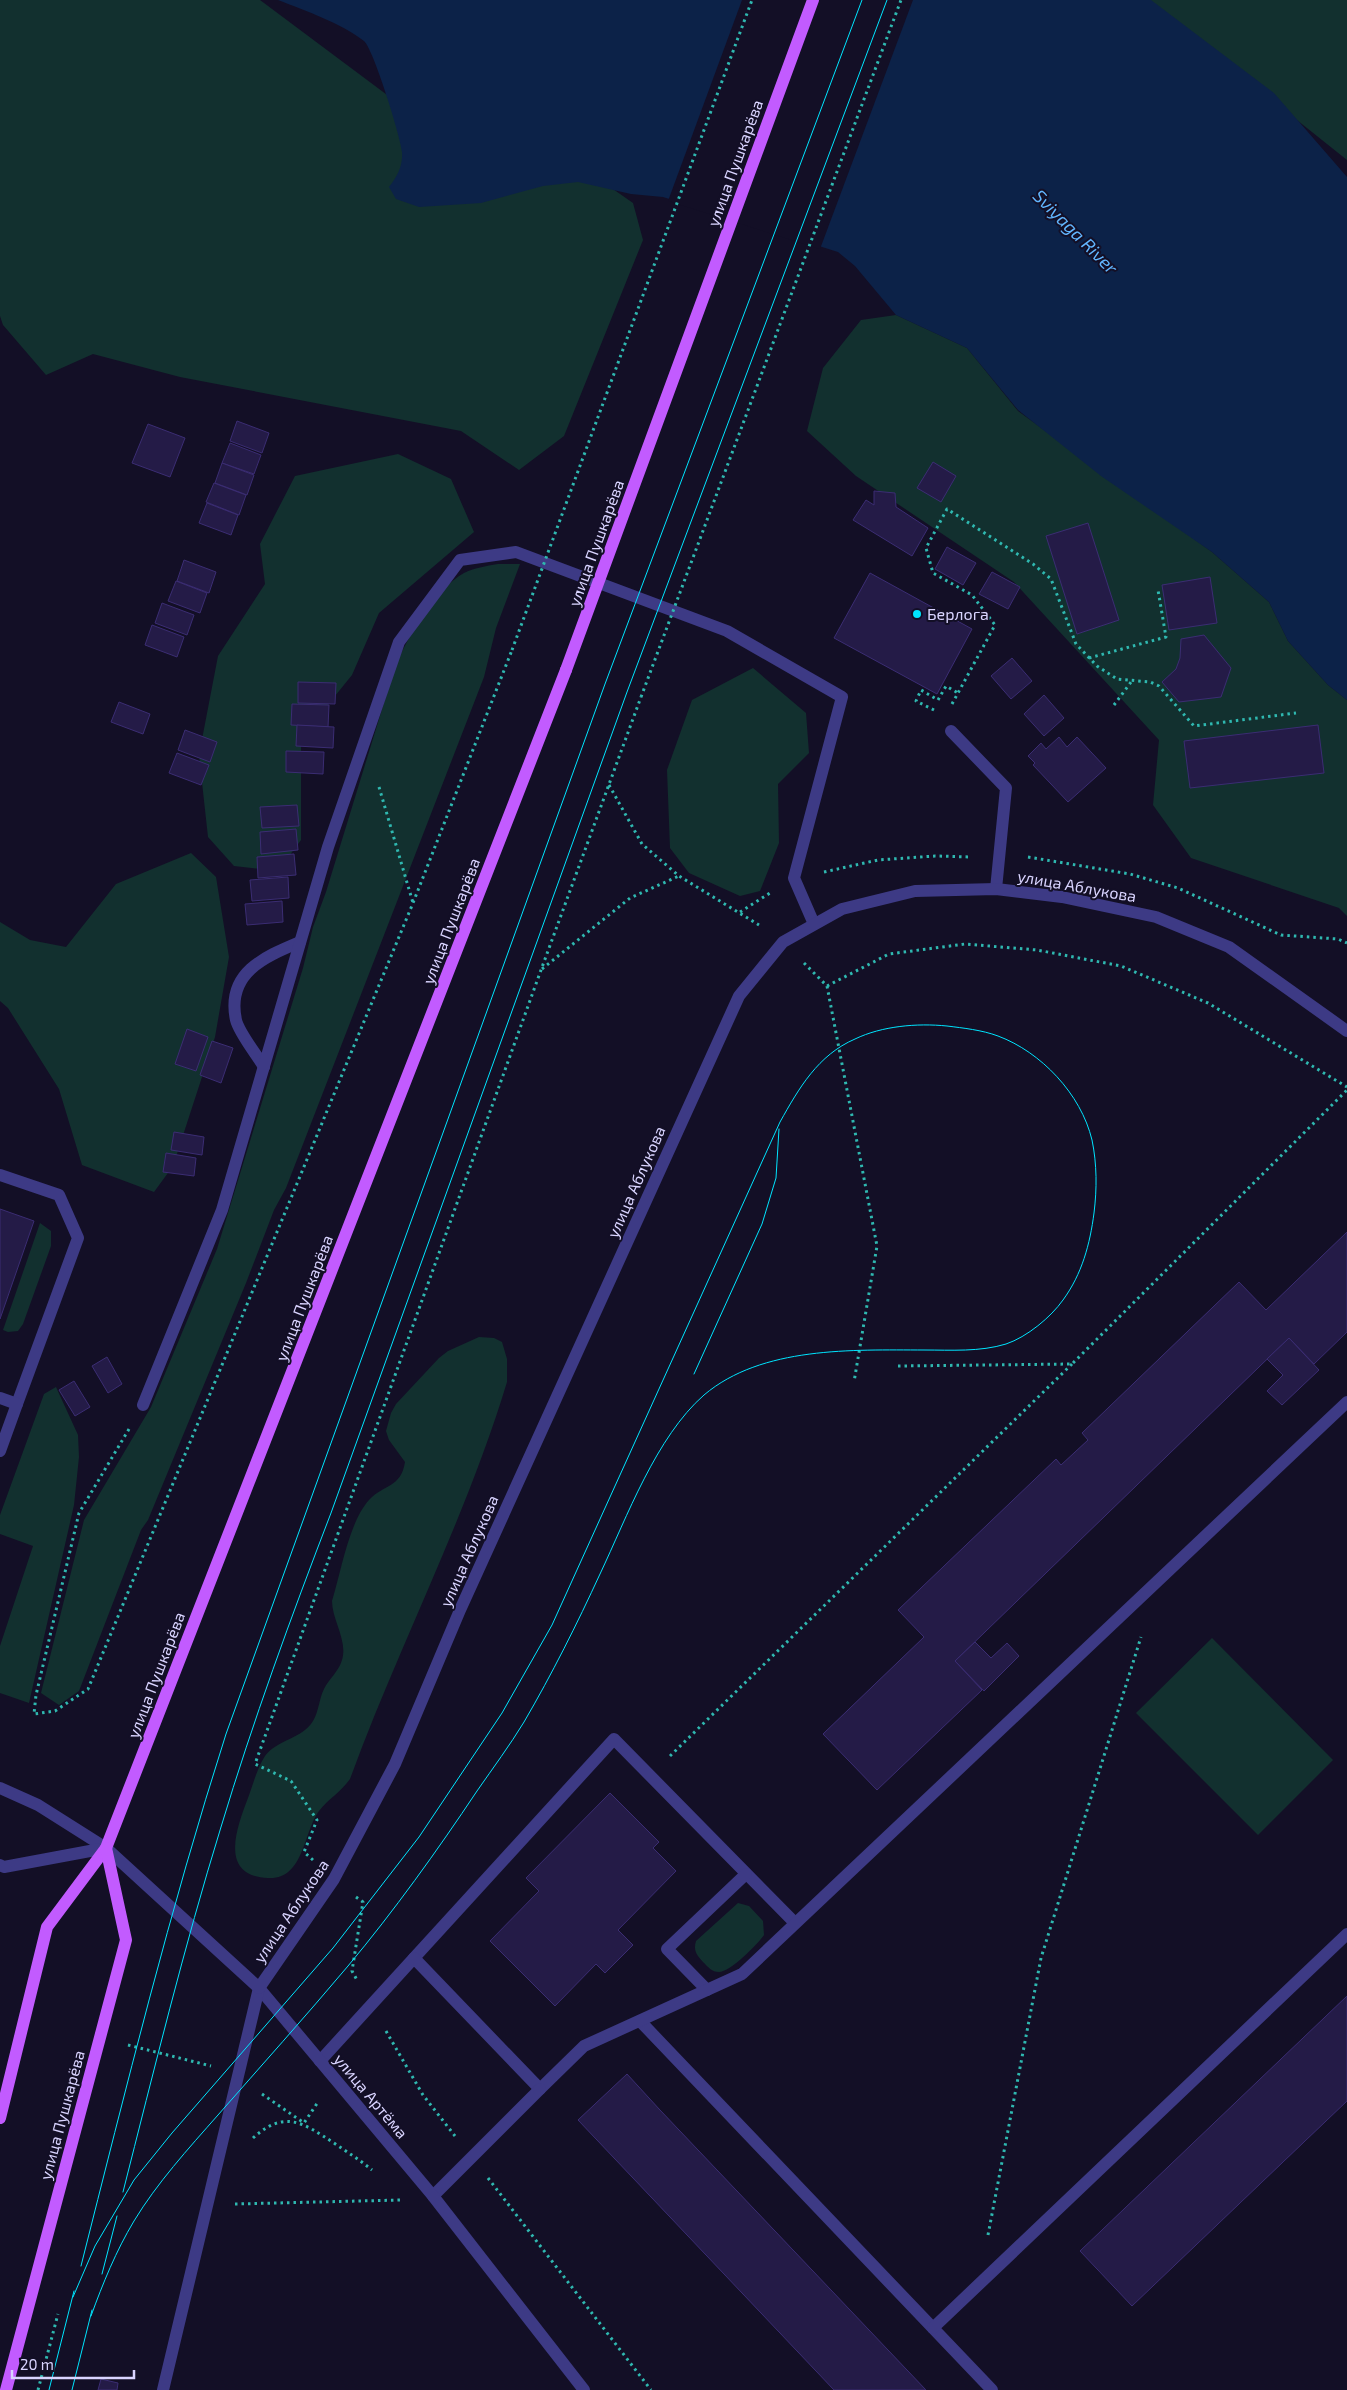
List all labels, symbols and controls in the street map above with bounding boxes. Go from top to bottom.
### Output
street label: улица Пушкарёва [703,97,767,229]
water label: Sviyaga River [1029,184,1123,279]
street label: улица Пушкарёва [564,477,628,609]
place label: Берлога [927,604,989,623]
marker: Берлога [911,608,923,620]
street label: улица Пушкарёва [418,855,484,987]
street label: улица Аблукова [1016,866,1138,906]
street label: улица Аблукова [602,1123,670,1241]
street label: улица Пушкарёва [271,1232,337,1364]
street label: улица Аблукова [435,1492,503,1610]
street label: улица Пушкарёва [123,1609,189,1741]
street label: улица Аблукова [249,1856,333,1966]
street label: улица Пушкарёва [35,2048,89,2182]
street label: улица Артёма [330,2049,412,2143]
scale bar [12,2348,135,2380]
text: 20 m [20,2355,54,2373]

